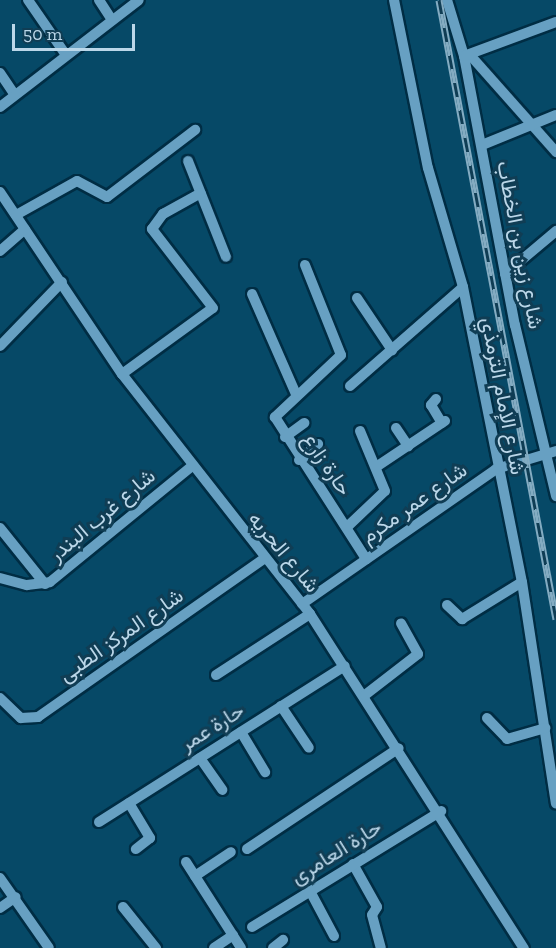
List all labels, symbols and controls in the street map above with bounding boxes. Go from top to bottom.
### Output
scale bar [15,12,138,50]
text: 50 m [23,23,62,45]
street label: شارع زين بن الخطاب [491,159,549,331]
street label: شارع الإمام الترمذي [475,315,531,477]
street label: حارة زارع [297,428,357,500]
street label: شارع عمر مكرم [356,457,472,549]
street label: شارع غرب البندر [44,463,160,567]
street label: شارع الحريه [243,506,325,598]
street label: شارع المركز الطبى [54,583,188,687]
street label: حارة عمر [175,698,249,756]
street label: حارة العامرى [286,814,386,890]

